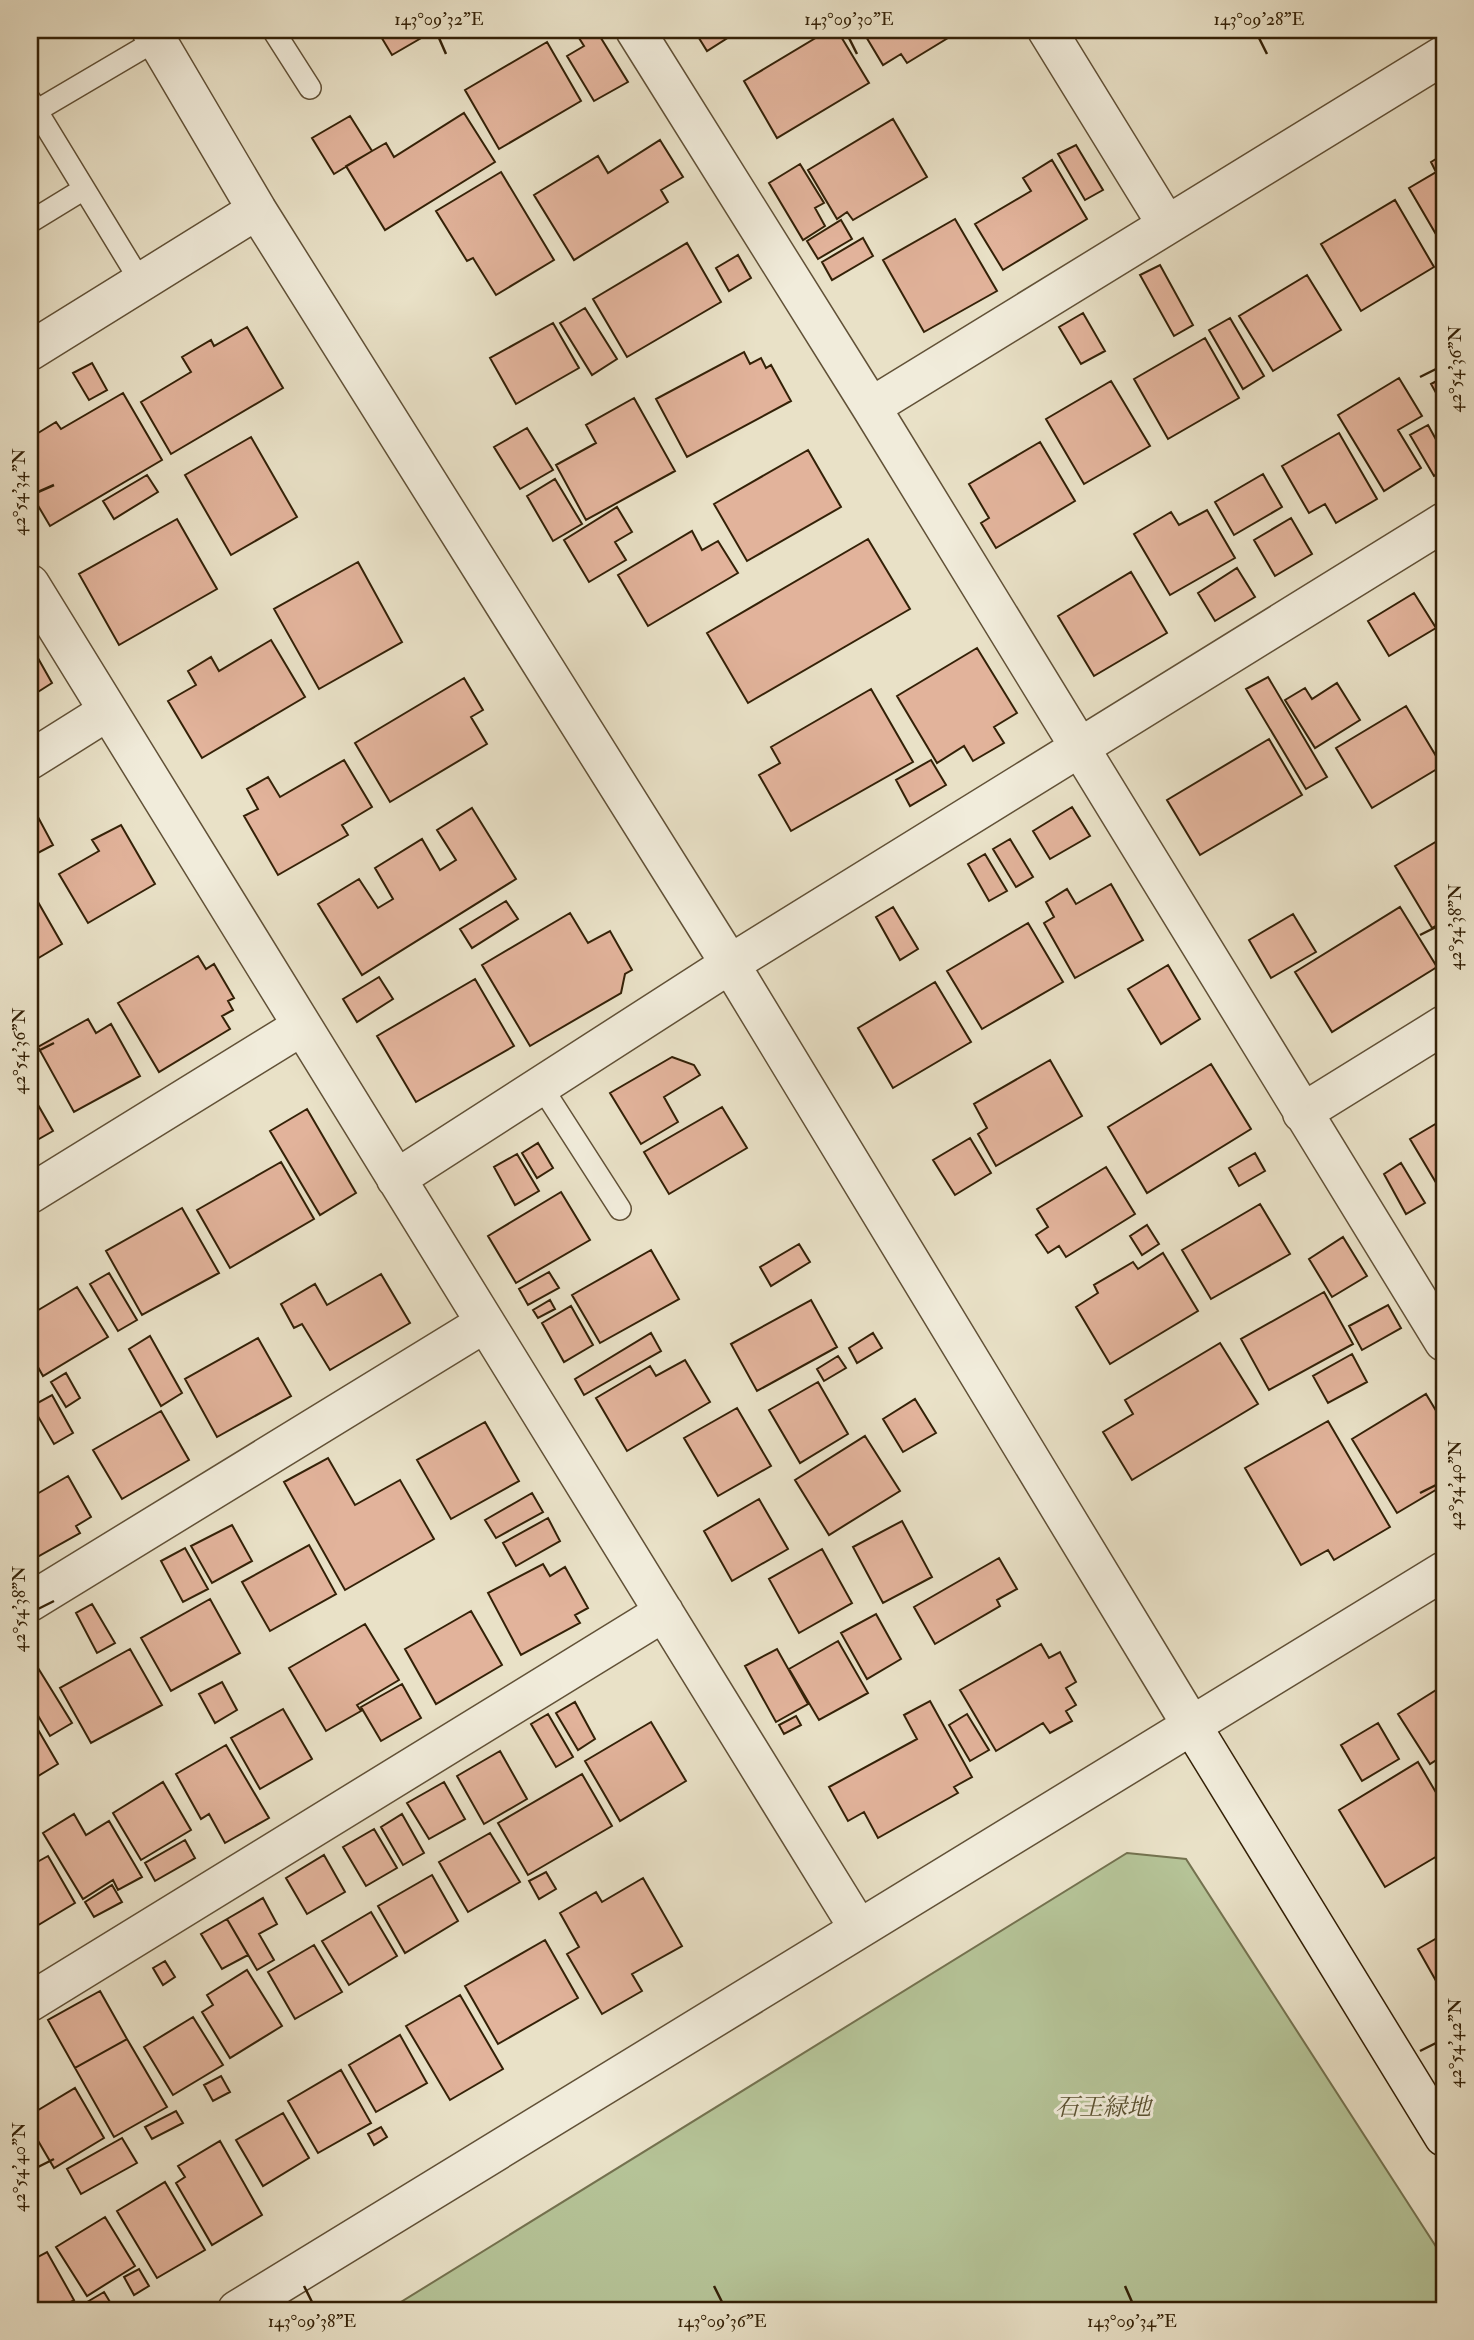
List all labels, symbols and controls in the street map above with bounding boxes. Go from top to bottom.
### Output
text: 143°09'32"E [394,8,484,31]
text: 143°09'30"E [804,8,894,31]
text: 143°09'28"E [1214,8,1304,31]
text: 42°54'36"N [1444,326,1467,412]
text: 42°54'34"N [8,448,31,536]
text: 42°54'38"N [1444,884,1467,970]
text: 42°54'36"N [8,1008,31,1094]
text: 42°54'40"N [1444,1440,1467,1530]
text: 42°54'38"N [8,1566,31,1652]
text: 42°54'42"N [1444,1998,1467,2088]
park label: 石王緑地 [1055,2092,1154,2123]
text: 42°54'40"N [8,2122,31,2212]
text: 143°09'38"E [268,2310,356,2333]
text: 143°09'36"E [677,2310,767,2333]
text: 143°09'34"E [1087,2310,1177,2333]

